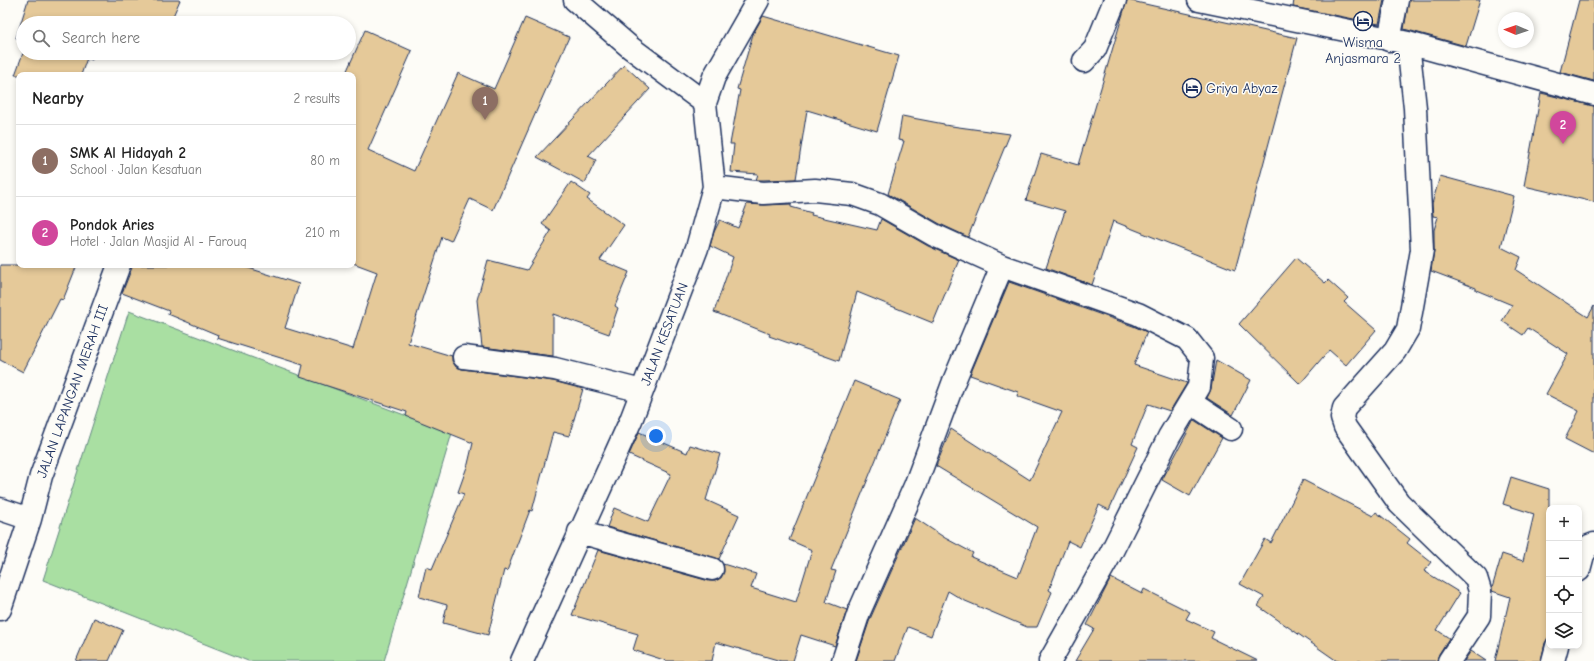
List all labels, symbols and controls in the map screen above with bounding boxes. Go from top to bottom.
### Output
hotel icon: Wisma Anjasmara 2 [1352,10,1374,32]
north arrow [1498,12,1534,48]
search box [16,16,356,60]
icon: search [30,27,52,49]
text: Search here [62,29,140,47]
place label: Wisma Anjasmara 2 [1325,34,1401,67]
hotel icon: Griya Abyaz [1181,77,1203,99]
place label: Griya Abyaz [1206,80,1278,97]
pin: 1 [472,87,498,120]
text: Nearby [32,89,83,108]
text: 2 results [293,91,340,106]
pin: 2 [1550,111,1576,144]
text: SMK Al Hidayah 2 [70,144,186,162]
text: 1 [42,153,48,168]
text: 80 m [310,153,340,168]
text: School · Jalan Kesatuan [70,162,202,177]
text: Pondok Aries [70,216,154,234]
text: 2 [42,225,48,240]
text: 210 m [305,225,340,240]
text: Hotel · Jalan Masjid Al - Farouq [70,234,247,249]
street label: JALAN KESATUAN [637,280,692,388]
street label: JALAN LAPANGAN MERAH III [33,302,112,480]
your location [646,426,666,446]
map controls [1546,505,1582,649]
button: + [1546,505,1582,541]
button: − [1546,541,1582,577]
button: locate [1546,577,1582,613]
button: layers [1546,613,1582,649]

